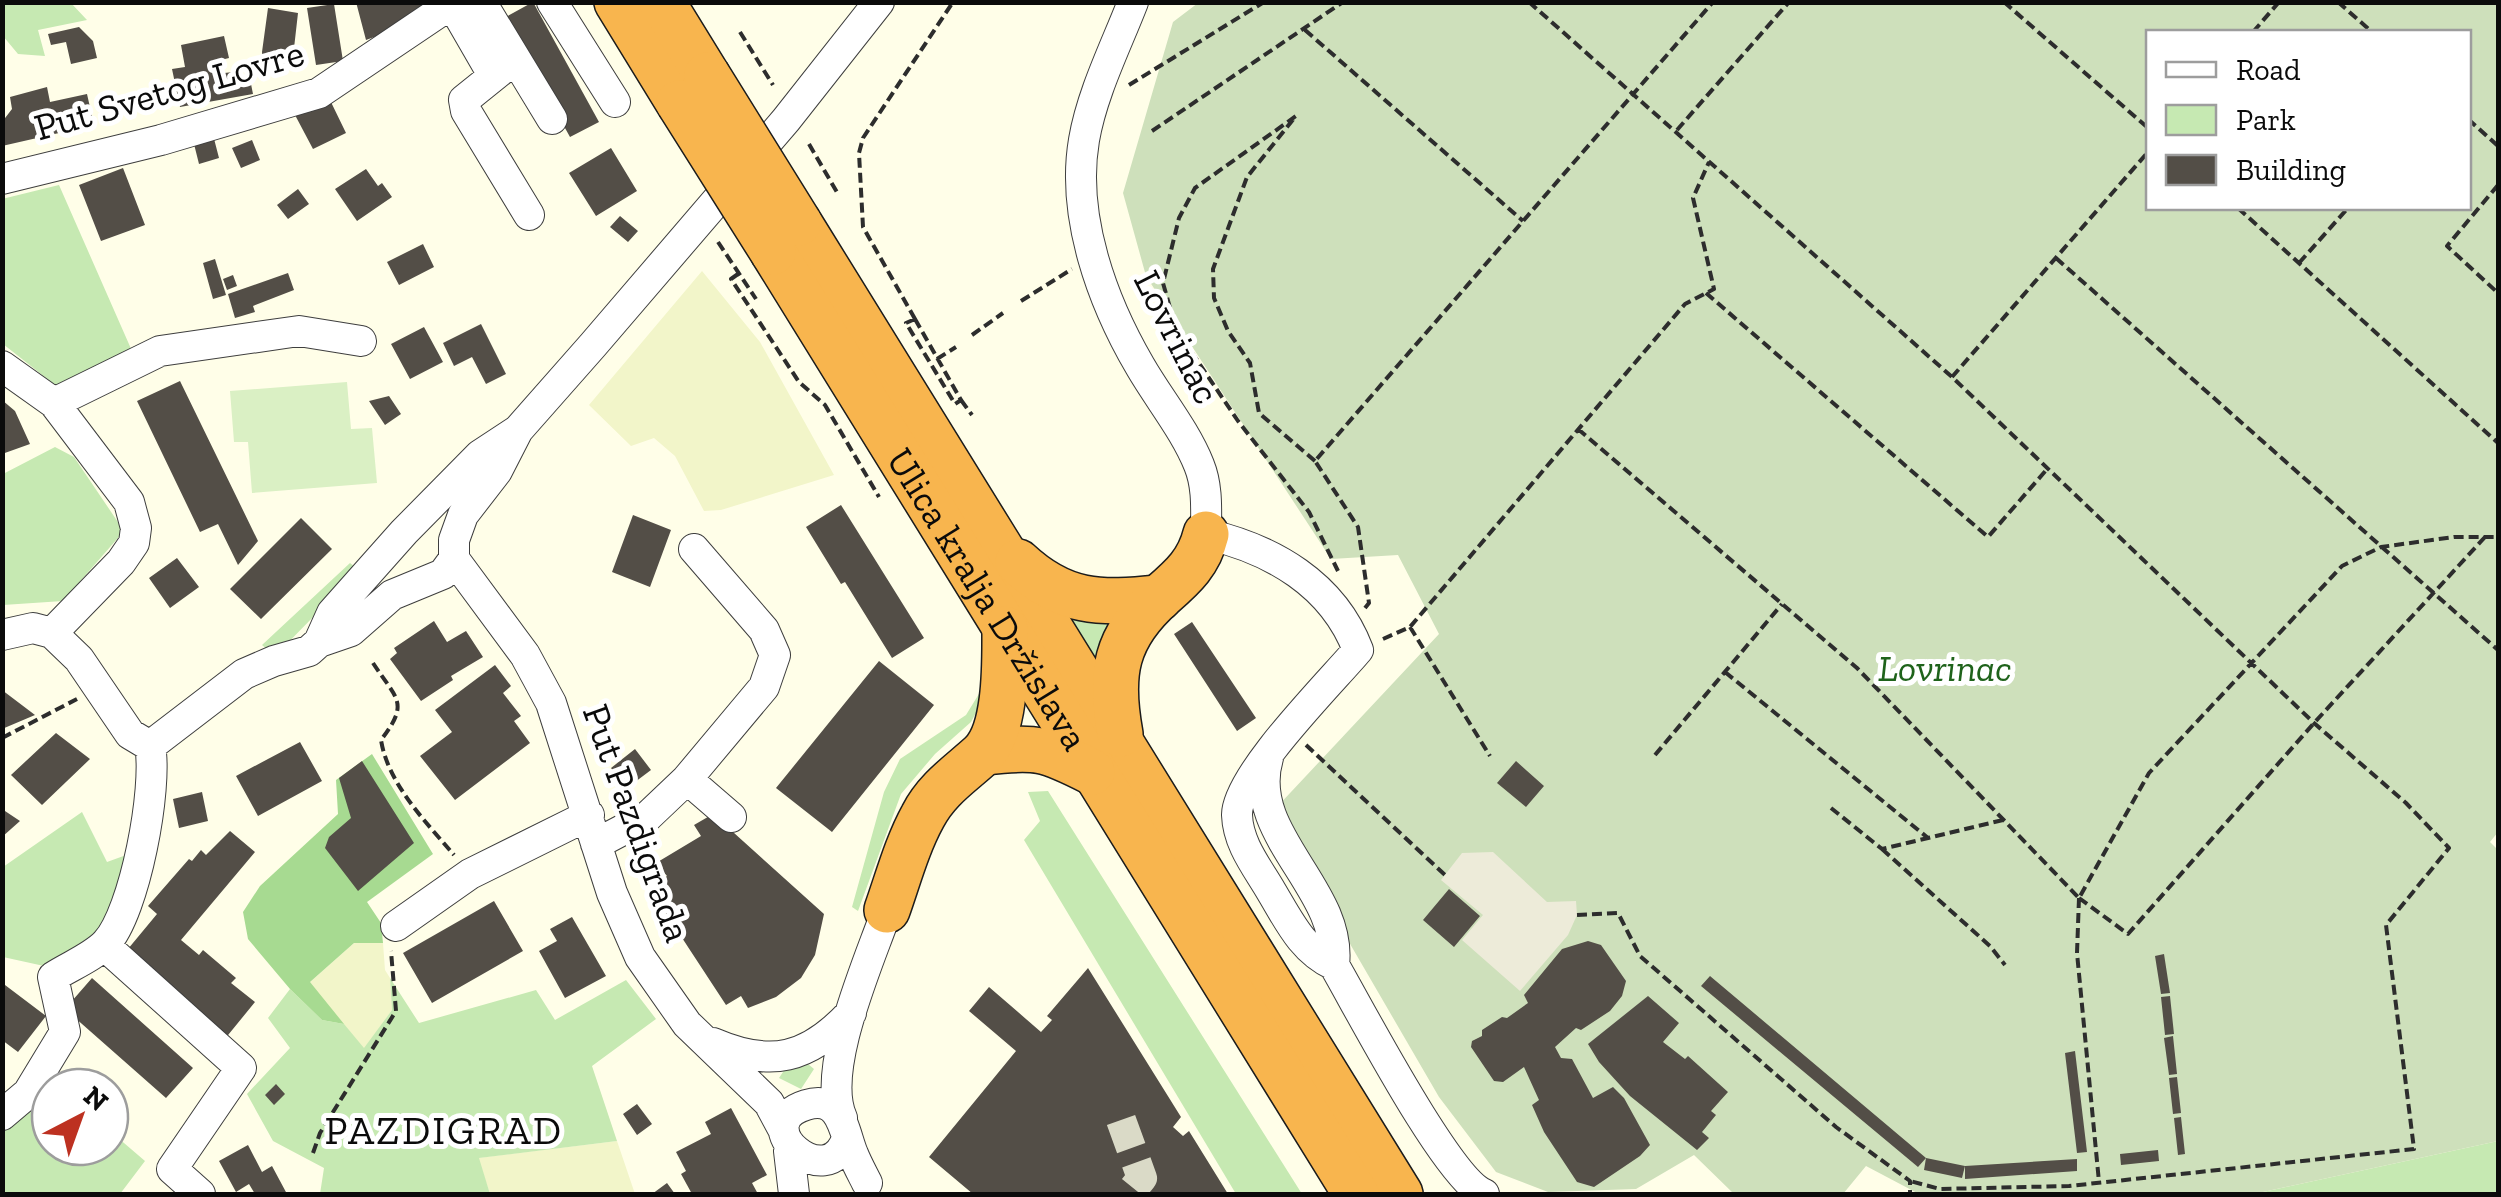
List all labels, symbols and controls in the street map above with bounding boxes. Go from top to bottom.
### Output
street label: Put Svetog Lovre [29,30,309,150]
legend [2146,30,2471,210]
text: Road [2236,52,2301,88]
text: Park [2236,102,2296,138]
text: Building [2236,152,2346,188]
street label: Lovrinac [1124,263,1230,411]
street label: Ulica kralja Držislava [877,440,1098,758]
park label: Lovrinac [1878,645,2012,691]
street label: Put Pazdigrada [573,698,701,948]
north arrow [30,1067,130,1167]
text: N [77,1079,115,1118]
district label: PAZDIGRAD [324,1106,564,1154]

